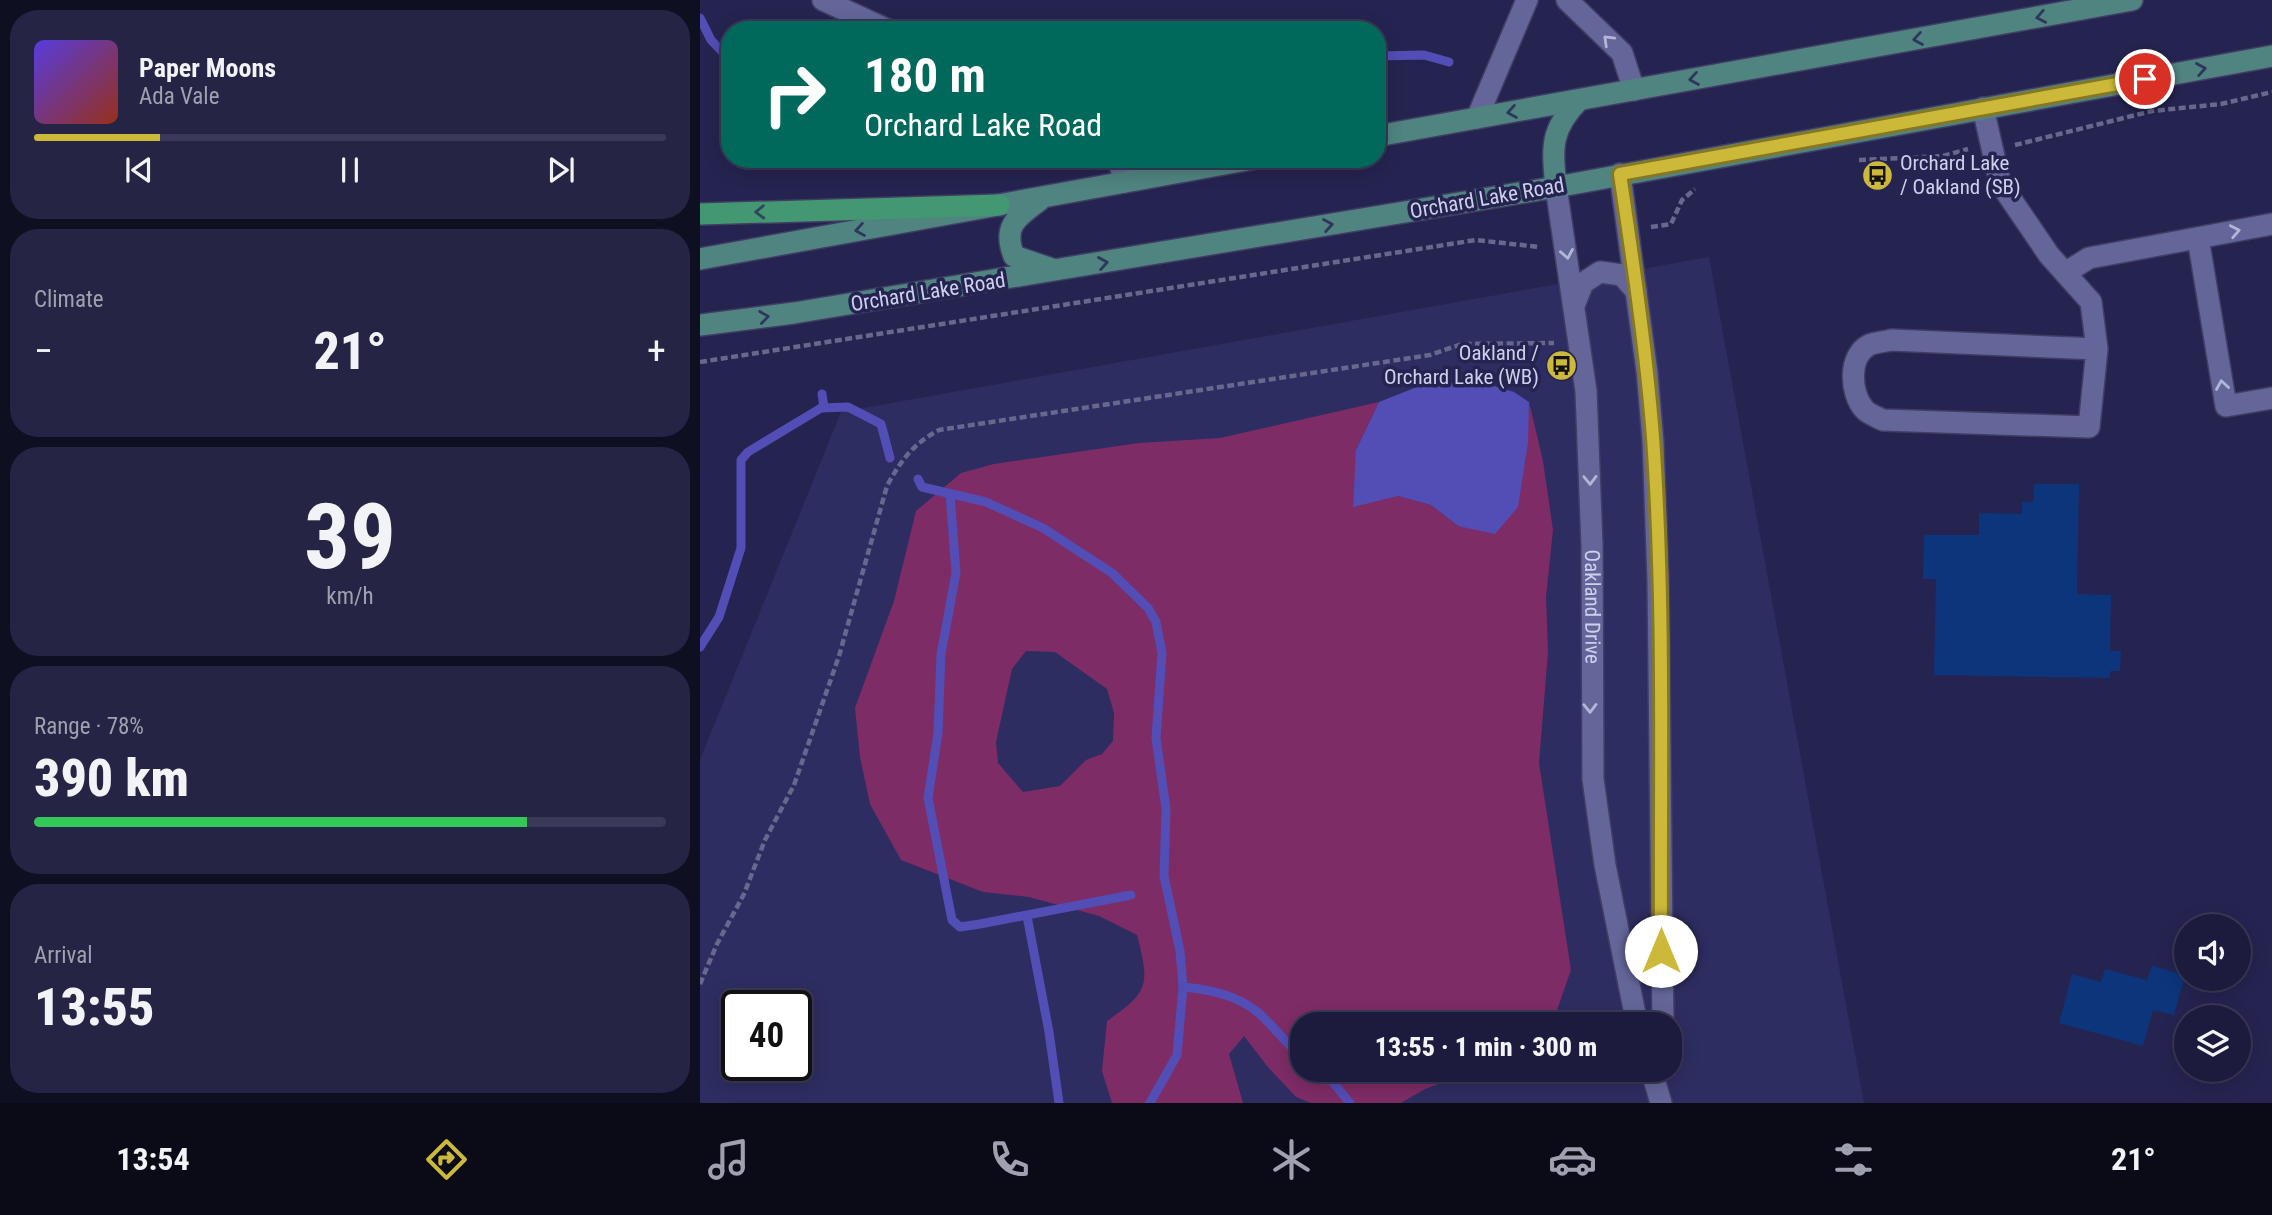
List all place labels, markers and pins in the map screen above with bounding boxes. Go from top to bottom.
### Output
pin [2115,49,2175,109]
place label: Orchard Lake / Oakland (SB) [1900,151,2021,199]
bus stop icon: Orchard Lake / Oakland (SB) [1860,158,1894,192]
place label: Oakland / Orchard Lake (WB) [1384,341,1539,389]
bus stop icon: Oakland / Orchard Lake (WB) [1545,348,1579,382]

